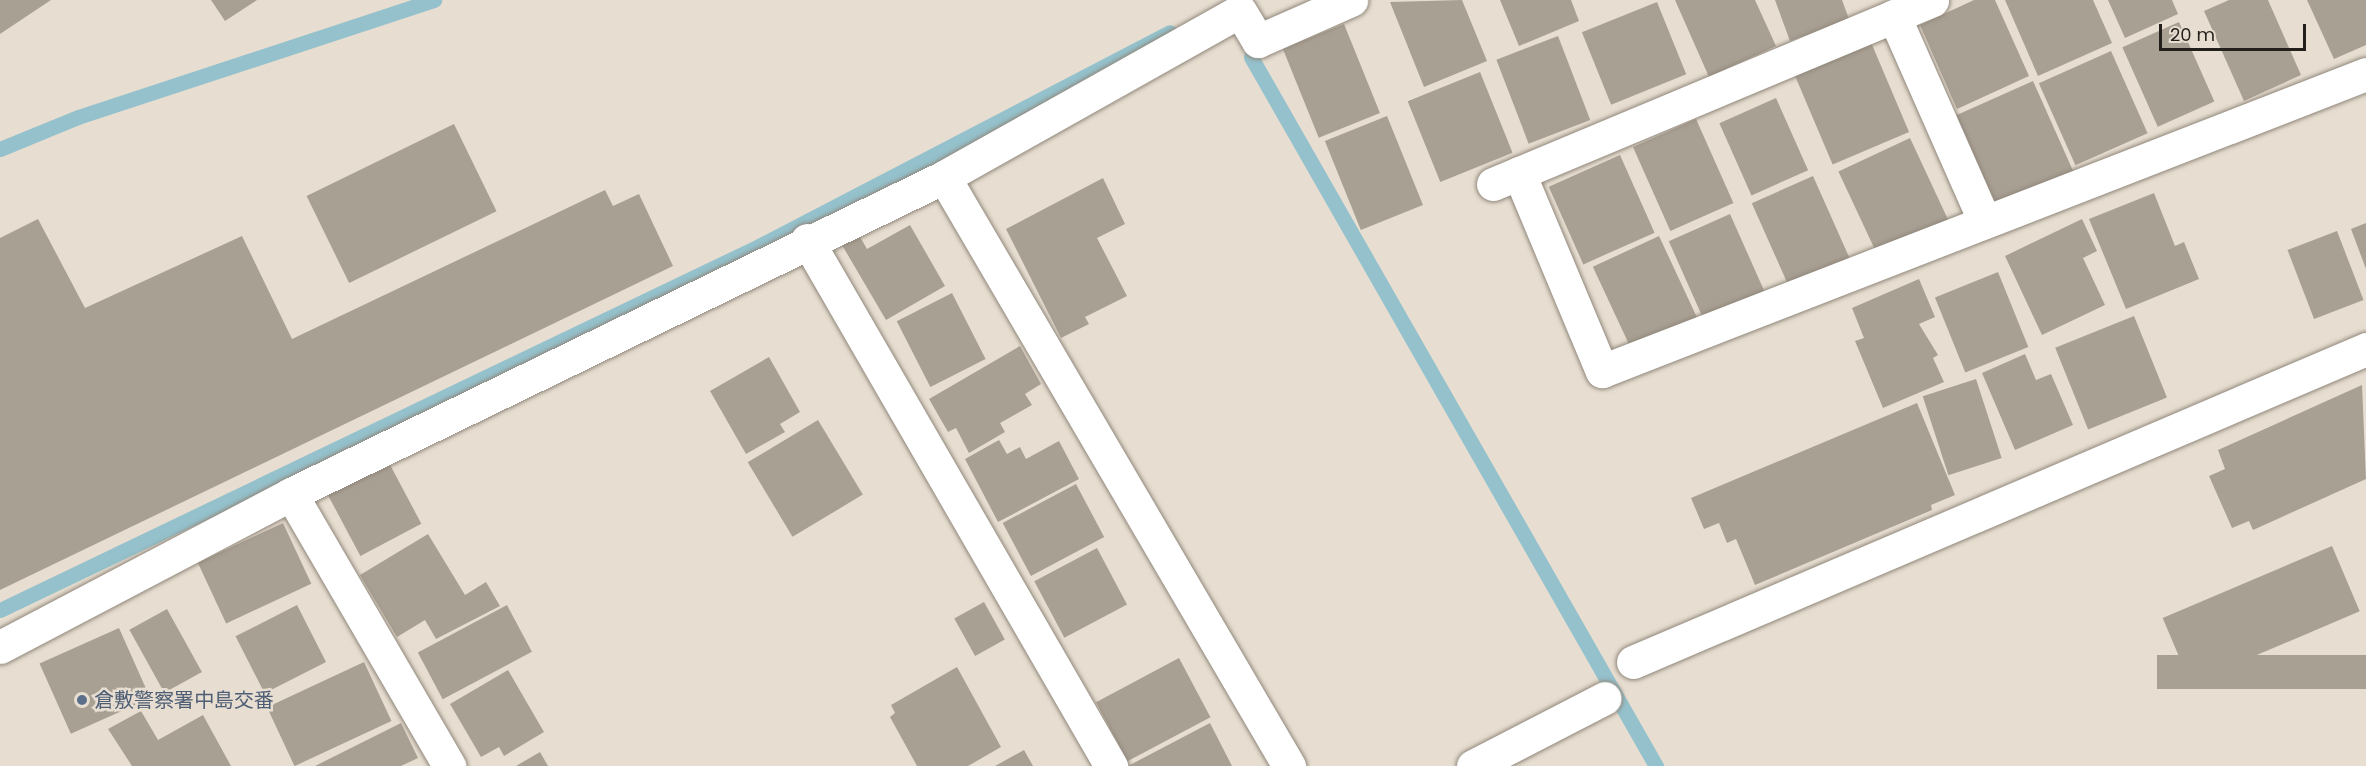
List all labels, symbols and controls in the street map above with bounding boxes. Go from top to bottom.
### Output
scale bar [2162,12,2309,50]
text: 20 m [2170,22,2215,47]
place label: 倉敷警察署中島交番 [94,688,274,712]
marker: 倉敷警察署中島交番 [75,693,89,707]

